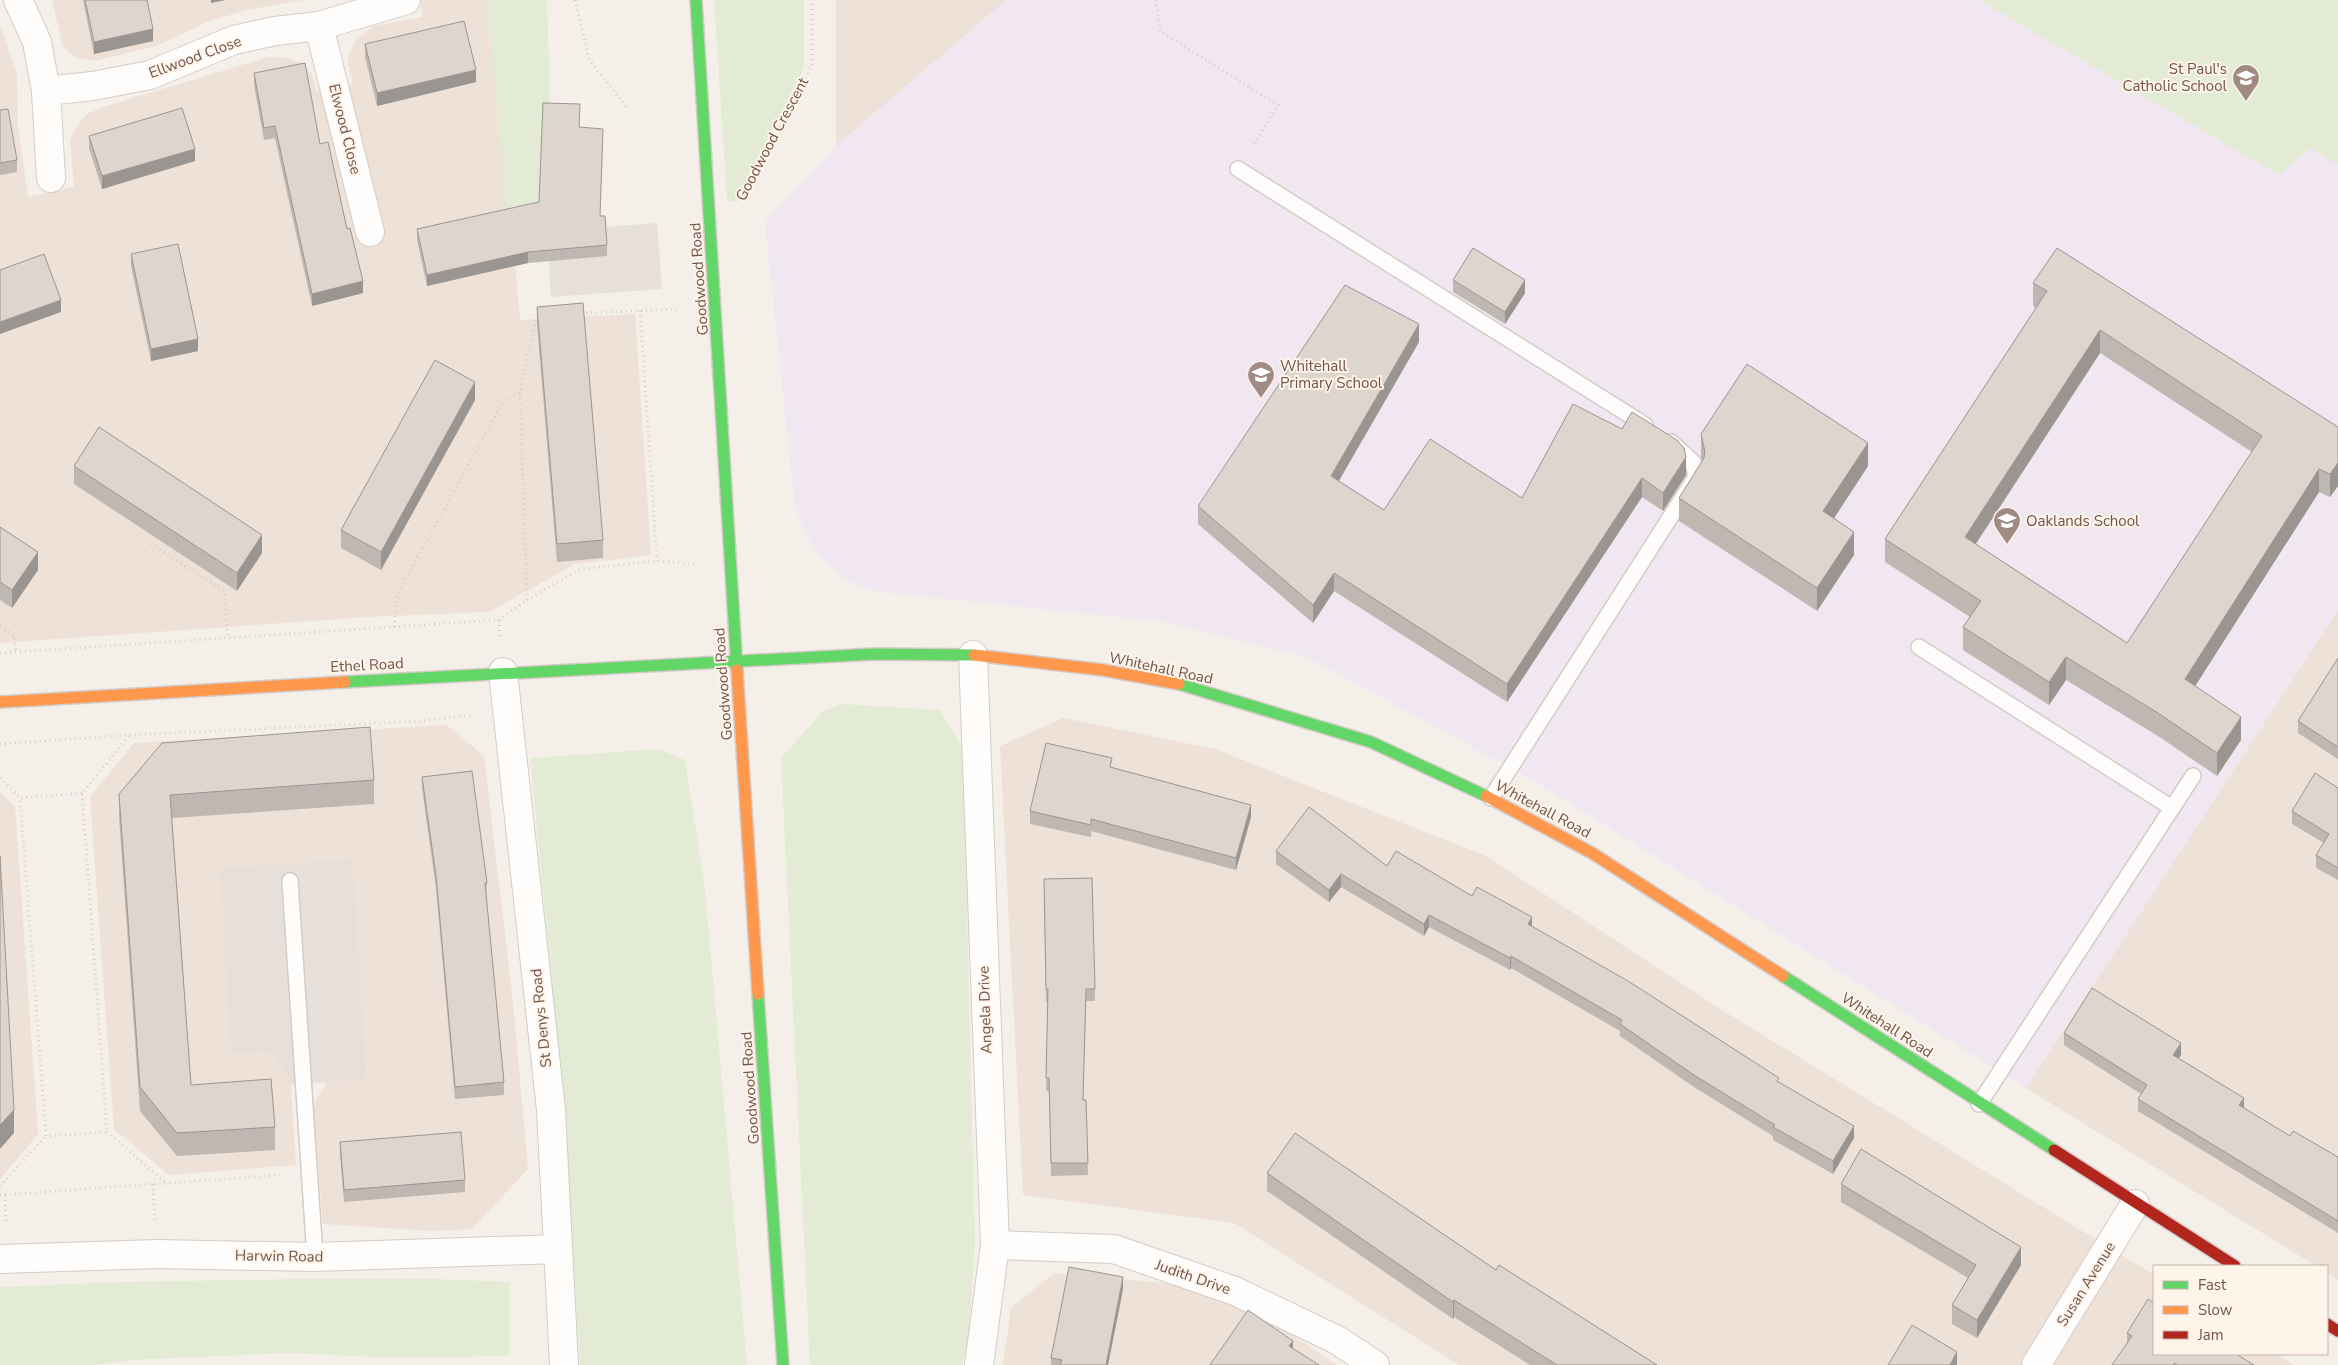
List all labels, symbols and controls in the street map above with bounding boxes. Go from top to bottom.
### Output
street label: Ellwood Close [146,31,244,83]
place label: St Paul's Catholic School [2123,59,2228,96]
school or university icon: St Paul's Catholic School [2231,63,2261,102]
street label: Goodwood Crescent [731,73,813,204]
street label: Elwood Close [324,82,366,176]
street label: Goodwood Road [685,222,713,336]
place label: Whitehall Primary School [1280,356,1383,393]
school or university icon: Whitehall Primary School [1246,360,1276,399]
school or university icon: Oaklands School [1992,506,2022,545]
place label: Oaklands School [2026,511,2140,531]
street label: Goodwood Road [709,627,737,741]
street label: Whitehall Road [1107,647,1215,689]
street label: Ethel Road [330,653,404,677]
street label: Whitehall Road [1492,775,1594,843]
street label: Angela Drive [973,966,997,1054]
street label: St Denys Road [526,968,556,1068]
street label: Whitehall Road [1837,988,1937,1062]
street label: Goodwood Road [736,1031,764,1145]
street label: Susan Avenue [2052,1238,2120,1330]
street label: Harwin Road [235,1245,323,1267]
street label: Judith Drive [1152,1254,1233,1299]
legend [2153,1265,2328,1355]
text: Fast [2198,1275,2227,1295]
text: Slow [2198,1300,2233,1320]
text: Jam [2197,1325,2224,1345]

